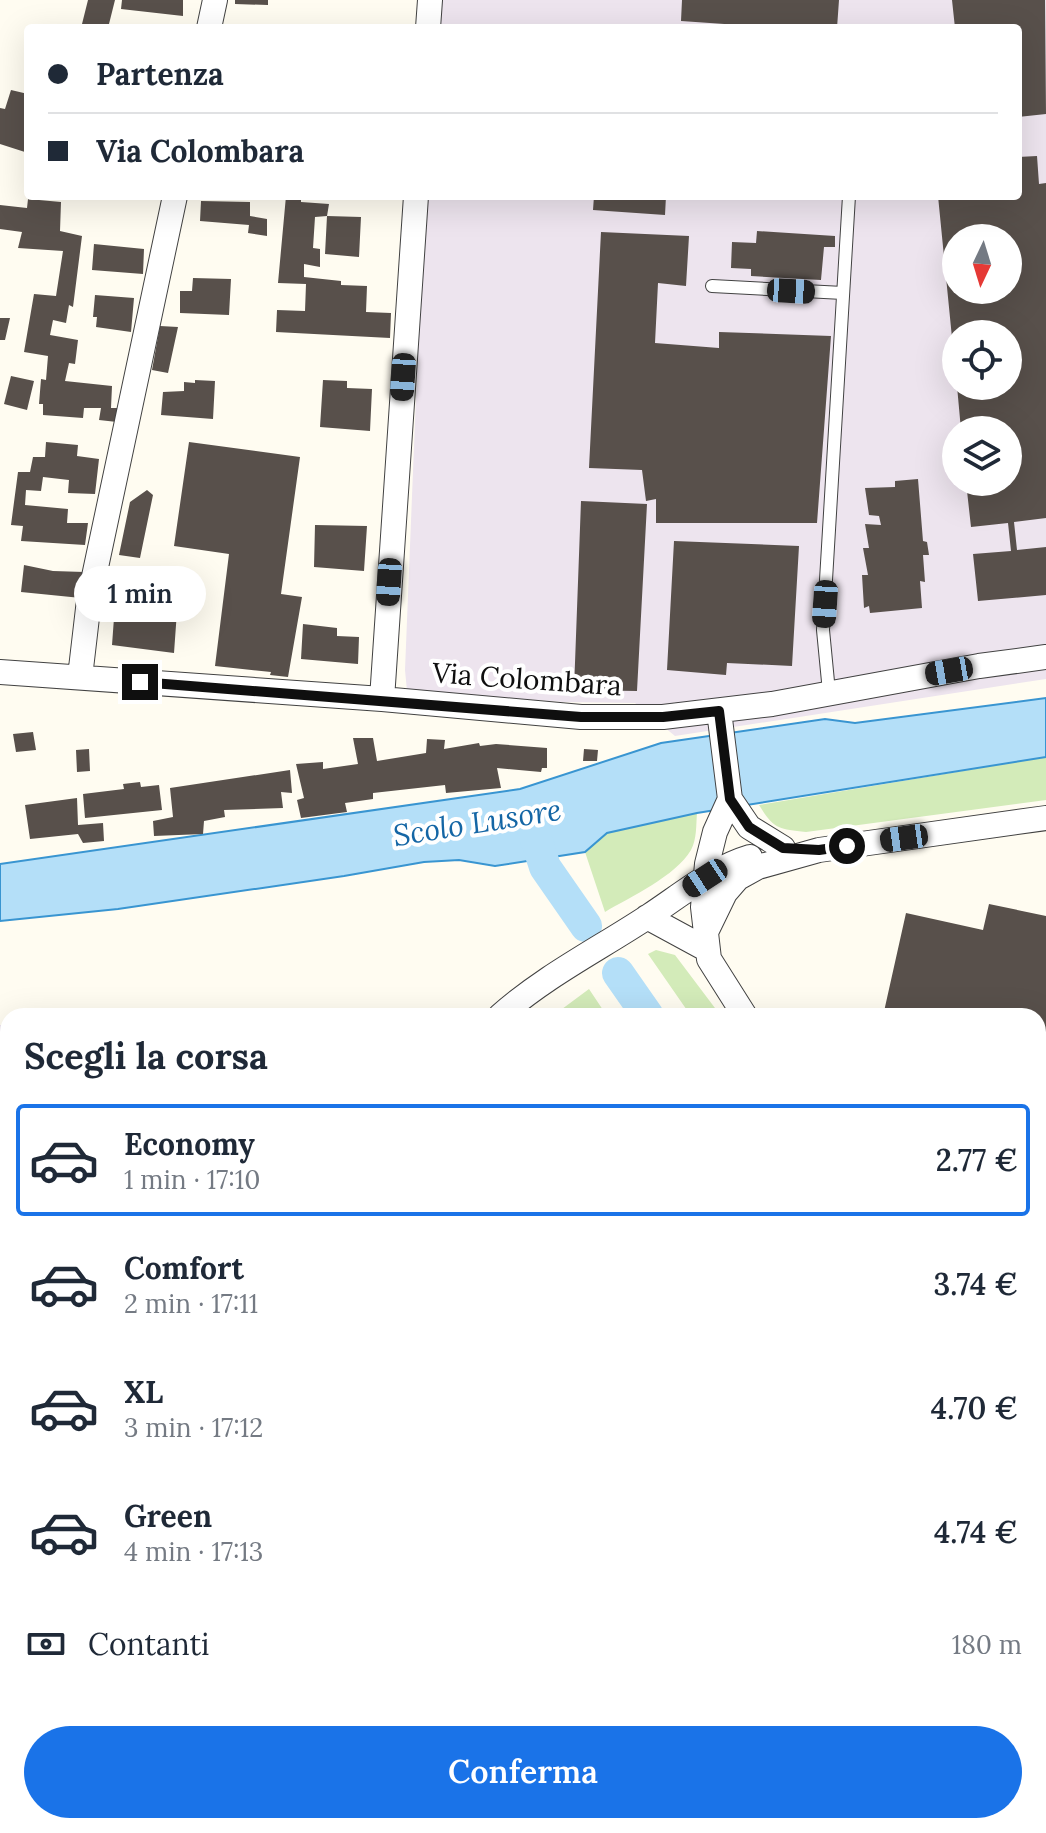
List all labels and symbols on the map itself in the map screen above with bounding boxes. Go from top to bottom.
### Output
north arrow [942,224,1022,304]
car [766,278,816,304]
car [389,352,417,402]
car [375,557,403,607]
callout: 1 min [74,566,206,622]
car [811,579,839,629]
street label: Via Colombara [430,654,623,704]
car [923,655,975,687]
route end [122,664,158,700]
water label: Scolo Lusore [390,790,564,854]
car [879,823,929,853]
route start [829,828,865,864]
car [678,855,732,901]

